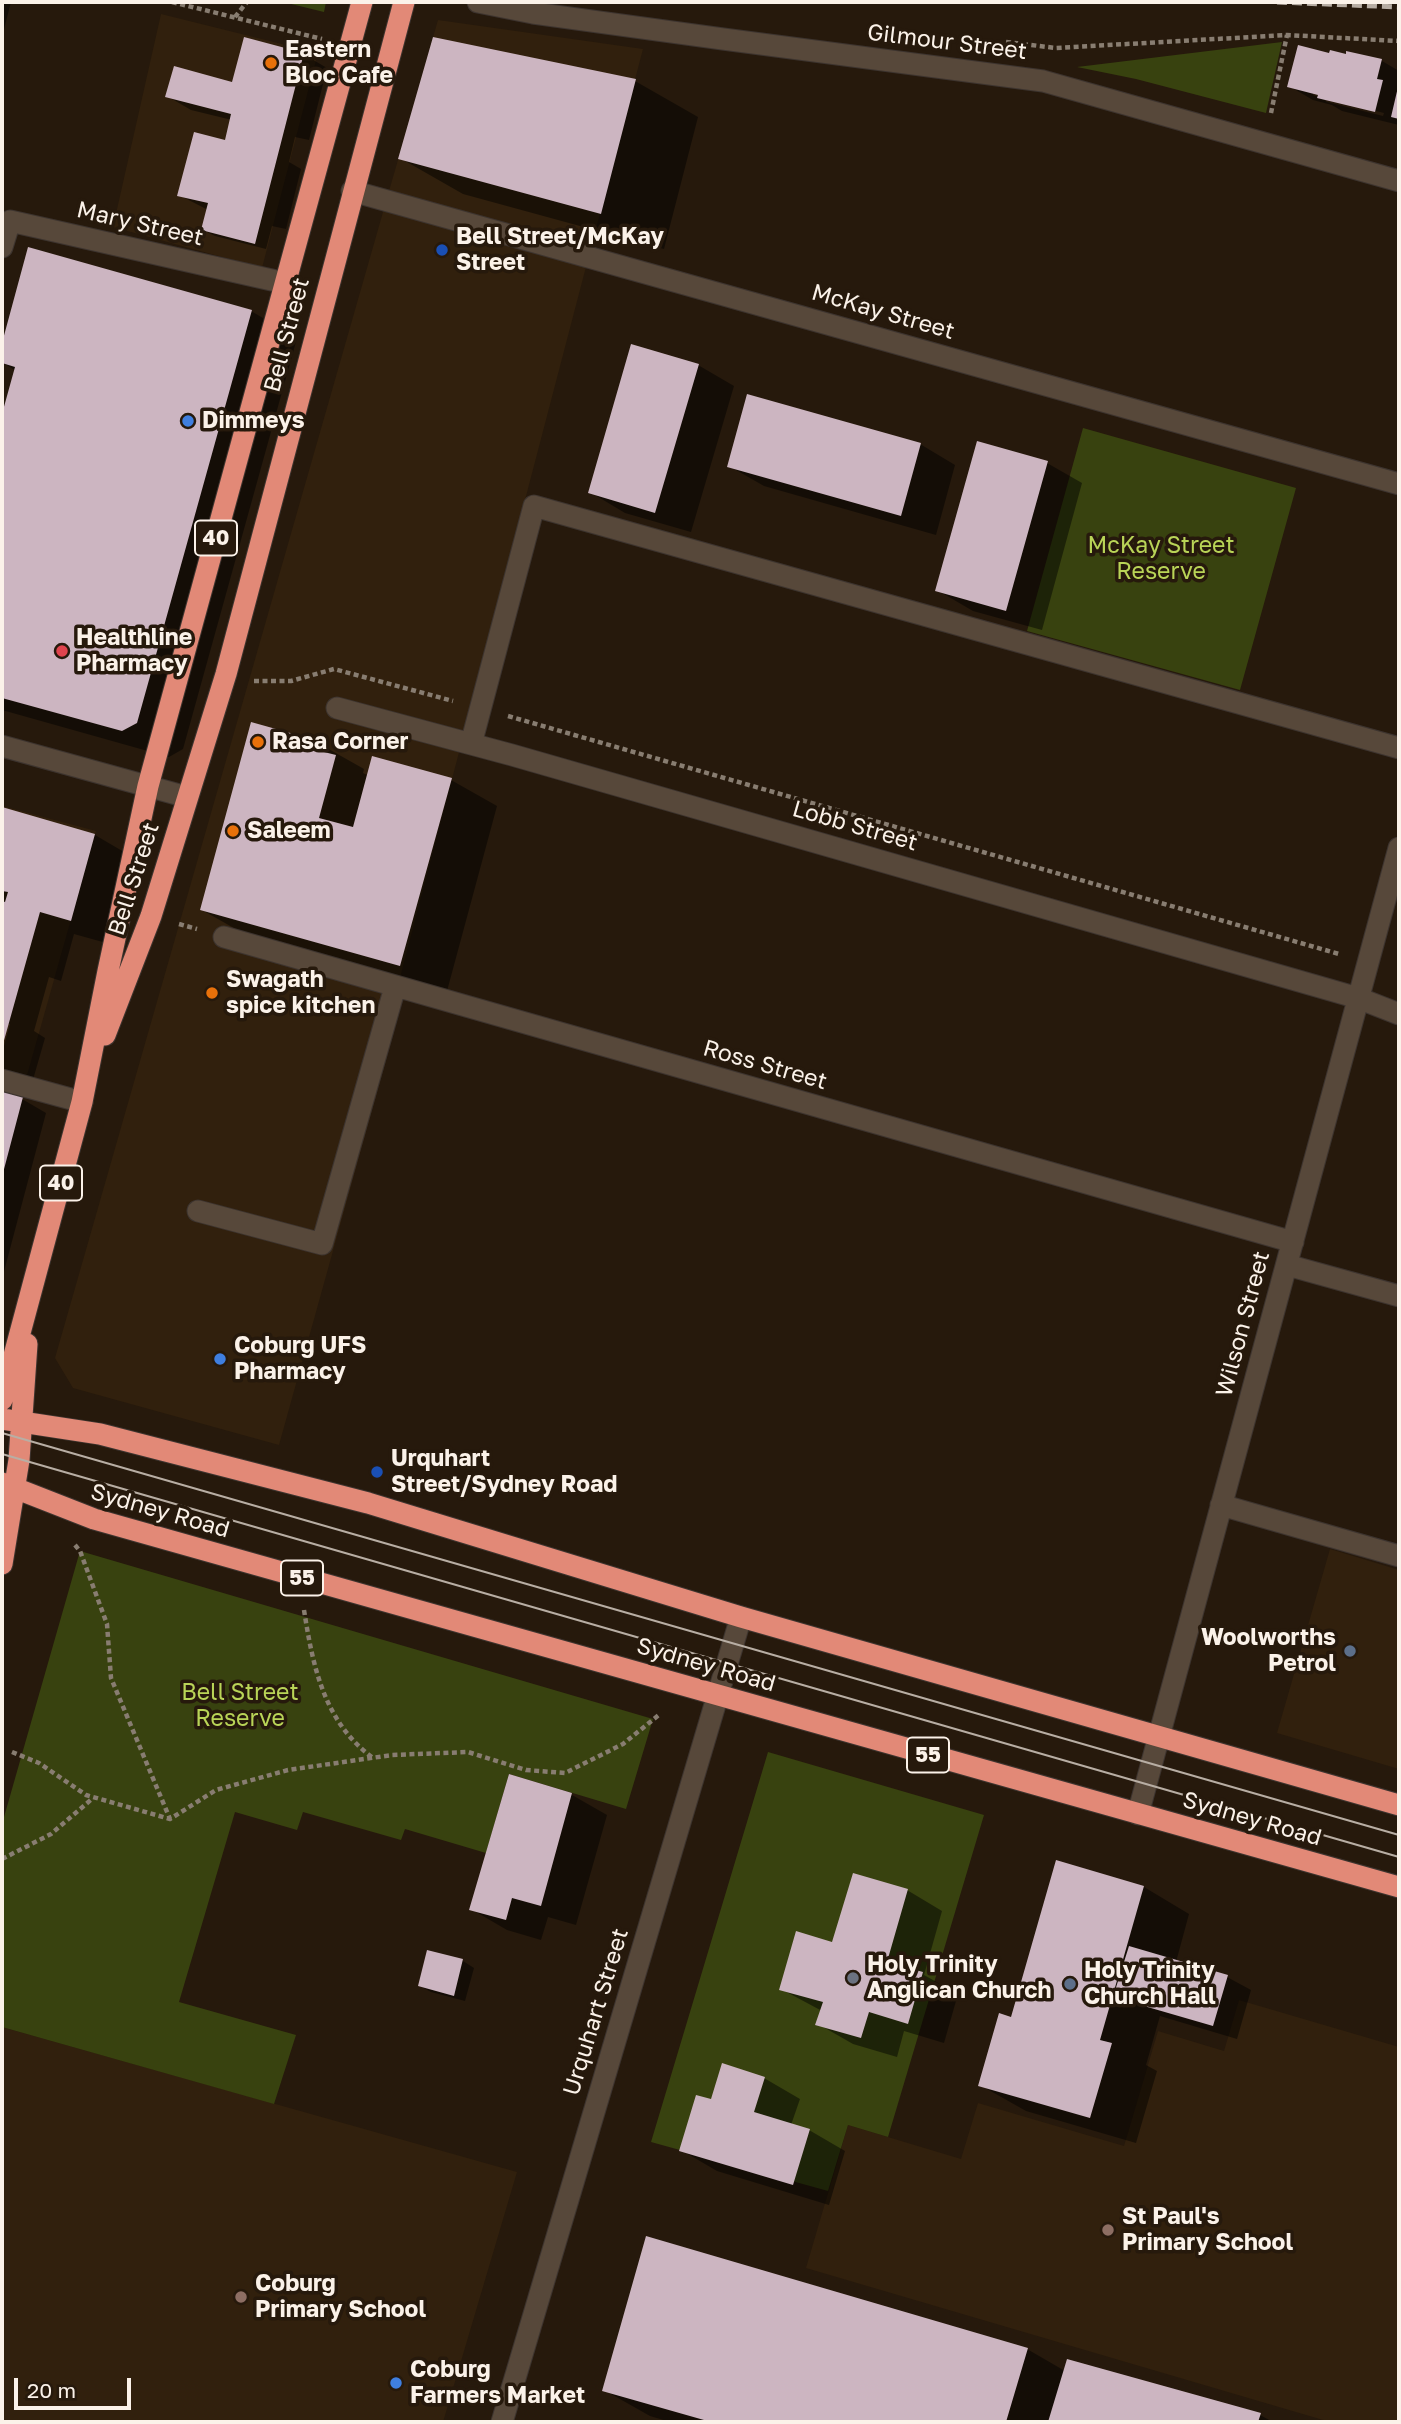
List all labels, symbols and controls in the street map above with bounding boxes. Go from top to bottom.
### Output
street label: Gilmour Street [866,19,1028,65]
place label: Eastern Bloc Cafe [285,36,393,90]
marker: Eastern Bloc Cafe [263,55,279,71]
street label: Mary Street [74,196,206,252]
place label: Bell Street/McKay Street [456,223,664,277]
marker: Bell Street/McKay Street [434,242,450,258]
street label: Bell Street [258,275,316,395]
street label: McKay Street [808,278,958,346]
place label: Dimmeys [202,407,305,435]
marker: Dimmeys [180,413,196,429]
road number: 40 [195,520,237,556]
park label: McKay Street Reserve [1087,532,1235,586]
place label: Healthline Pharmacy [76,624,192,678]
marker: Healthline Pharmacy [54,643,70,659]
place label: Rasa Corner [272,728,409,756]
marker: Rasa Corner [250,734,266,750]
street label: Lobb Street [789,795,921,857]
place label: Saleem [247,817,331,845]
street label: Bell Street [103,819,165,939]
marker: Saleem [225,823,241,839]
place label: Swagath spice kitchen [226,966,375,1020]
marker: Swagath spice kitchen [204,985,220,1001]
street label: Ross Street [700,1034,830,1096]
road number: 40 [40,1166,82,1200]
street label: Wilson Street [1210,1248,1276,1400]
place label: Coburg UFS Pharmacy [234,1332,366,1386]
marker: Coburg UFS Pharmacy [212,1351,228,1367]
place label: Urquhart Street/Sydney Road [391,1445,617,1499]
marker: Urquhart Street/Sydney Road [369,1464,385,1480]
street label: Sydney Road [87,1478,233,1544]
road number: 55 [281,1560,323,1596]
place label: Woolworths Petrol [1201,1624,1336,1678]
street label: Sydney Road [633,1632,779,1698]
marker: Woolworths Petrol [1342,1643,1358,1659]
park label: Bell Street Reserve [181,1679,299,1733]
road number: 55 [907,1738,949,1772]
street label: Sydney Road [1179,1786,1325,1852]
street label: Urquhart Street [557,1925,635,2099]
place label: Holy Trinity Anglican Church [867,1951,1051,2005]
place label: Holy Trinity Church Hall [1084,1957,1216,2011]
marker: Holy Trinity Anglican Church [845,1970,861,1986]
marker: Holy Trinity Church Hall [1062,1976,1078,1992]
place label: St Paul's Primary School [1122,2203,1293,2257]
marker: St Paul's Primary School [1100,2222,1116,2238]
place label: Coburg Primary School [255,2270,426,2324]
marker: Coburg Primary School [233,2289,249,2305]
place label: Coburg Farmers Market [410,2356,585,2410]
scale bar [18,2364,135,2408]
marker: Coburg Farmers Market [388,2375,404,2391]
text: 20 m [27,2377,76,2403]

